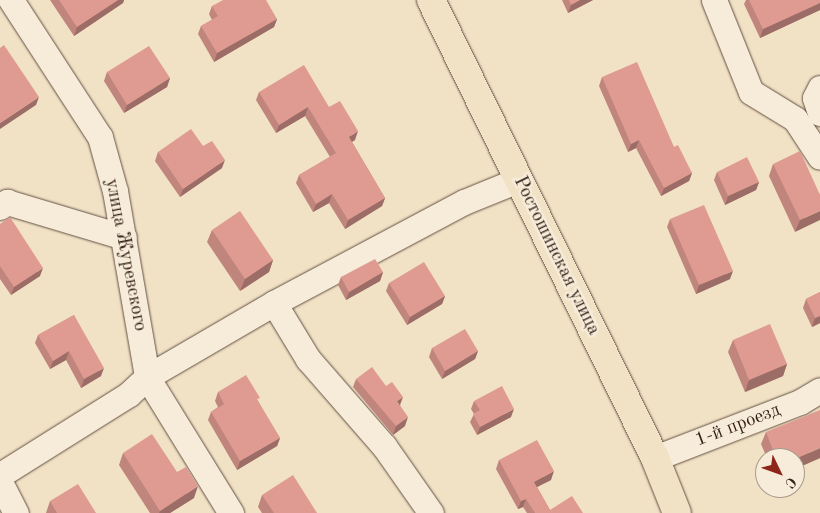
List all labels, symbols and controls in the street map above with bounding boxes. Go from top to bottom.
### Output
street label: Ростошинская улица [508,173,604,339]
street label: улица Журевского [99,177,151,333]
street label: 1-й проезд [692,399,784,453]
north arrow [755,448,805,498]
text: С [782,474,799,490]

